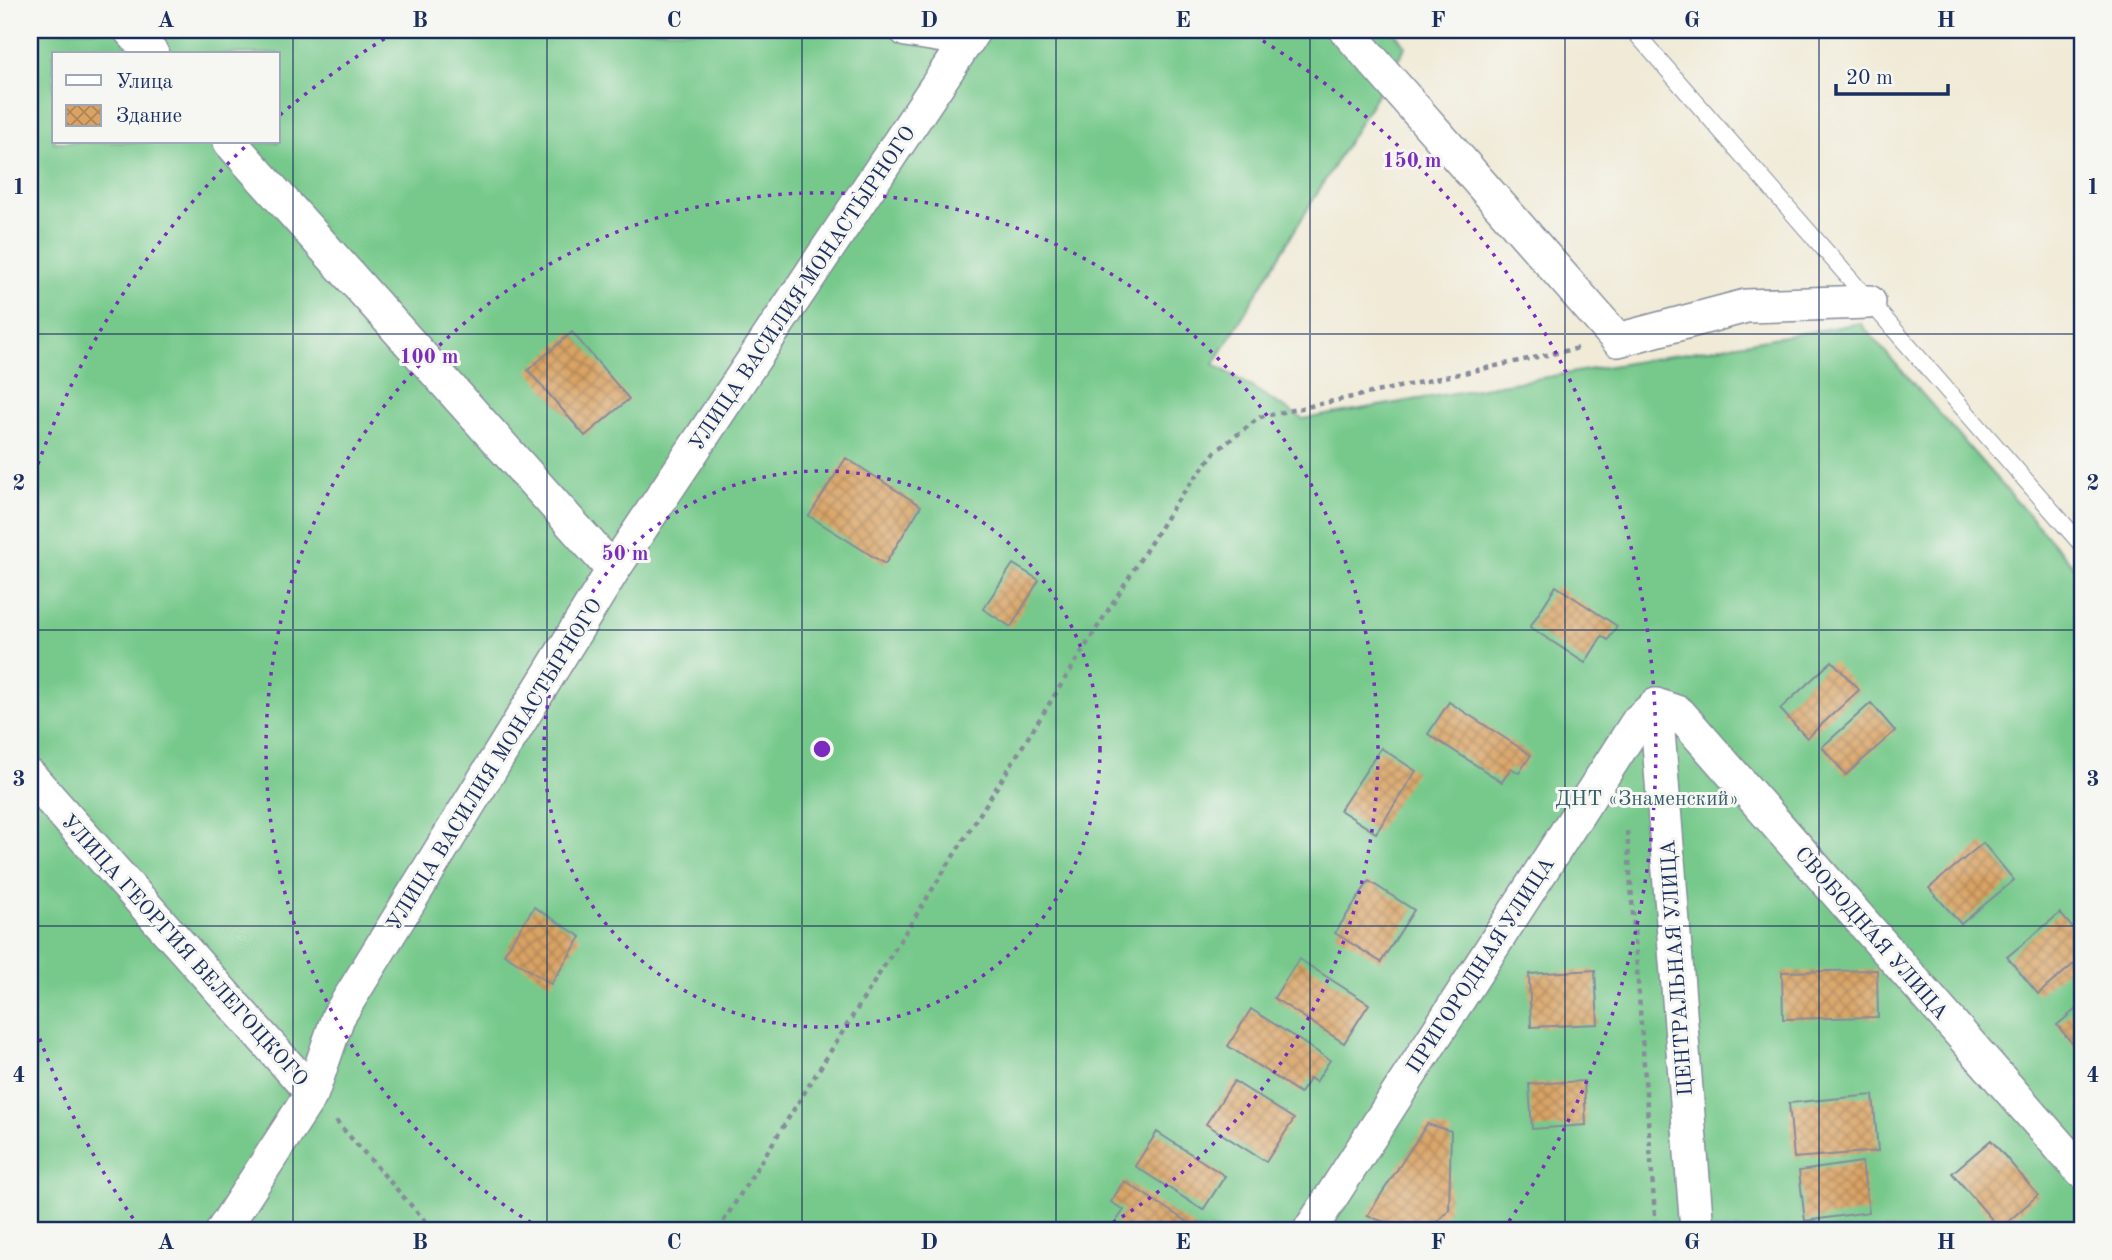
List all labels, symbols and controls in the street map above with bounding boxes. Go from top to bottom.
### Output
text: A [157,9,175,32]
text: B [412,9,428,32]
text: C [666,9,682,32]
text: D [920,9,938,32]
text: E [1175,9,1191,32]
text: F [1430,9,1446,32]
text: G [1684,9,1700,32]
text: H [1937,9,1955,32]
legend [52,52,280,144]
scale bar [1836,52,1948,96]
text: 20 m [1846,68,1893,89]
text: Улица [116,72,173,93]
text: Здание [116,106,182,127]
street label: УЛИЦА ВАСИЛИЯ МОНАСТЫРНОГО [687,123,920,455]
text: 150 m [1382,151,1442,172]
text: 1 [12,176,26,199]
text: 1 [2086,176,2100,199]
text: 100 m [399,347,459,368]
text: 2 [12,472,26,495]
text: 2 [2086,472,2100,495]
text: 50 m [601,544,649,565]
street label: УЛИЦА ВАСИЛИЯ МОНАСТЫРНОГО [384,595,607,934]
centre of rings [810,737,834,761]
text: 3 [12,768,26,791]
text: 3 [2086,768,2100,791]
park label: ДНТ «Знаменский» [1555,789,1739,810]
street label: УЛИЦА ГЕОРГИЯ ВЕЛЕГОЦКОГО [56,811,311,1091]
street label: ЦЕНТРАЛЬНАЯ УЛИЦА [1658,839,1697,1097]
street label: СВОБОДНАЯ УЛИЦА [1790,844,1951,1024]
street label: ПРИГОРОДНАЯ УЛИЦА [1404,854,1559,1078]
text: 4 [12,1064,26,1087]
text: 4 [2086,1064,2100,1087]
text: A [157,1231,175,1254]
text: B [412,1231,428,1254]
text: C [666,1231,682,1254]
text: D [920,1231,938,1254]
text: E [1175,1231,1191,1254]
text: F [1430,1231,1446,1254]
text: G [1684,1231,1700,1254]
text: H [1937,1231,1955,1254]

